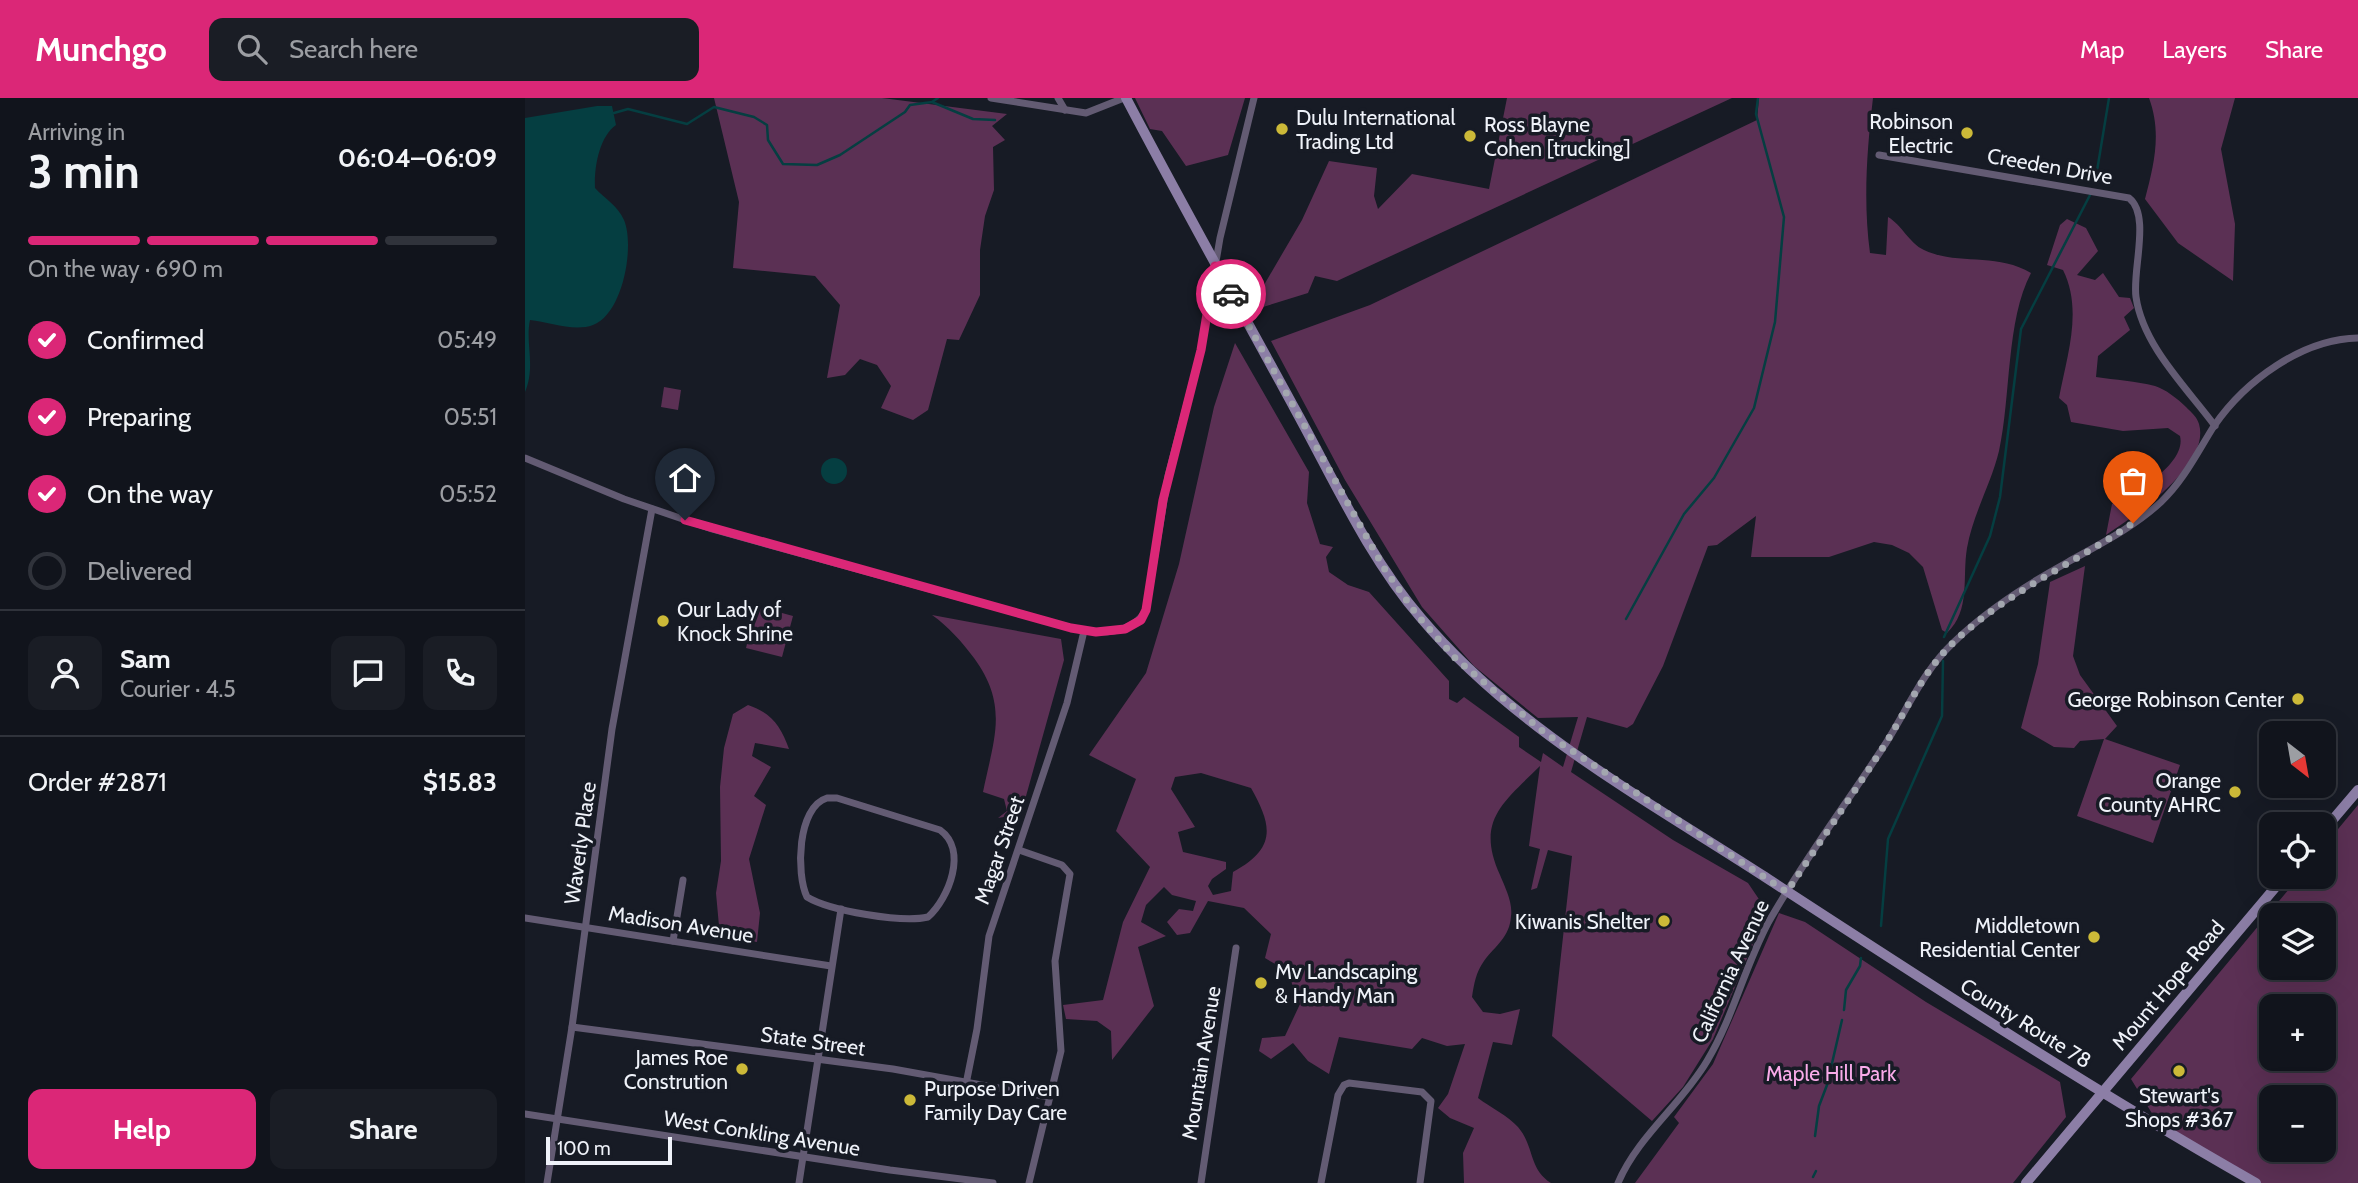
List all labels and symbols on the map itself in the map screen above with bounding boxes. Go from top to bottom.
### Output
place label: Dulu International Trading Ltd [1296,105,1455,154]
place label: Robinson Electric [1869,109,1953,158]
place label: Ross Blayne Cohen [trucking] [1484,112,1631,161]
marker: Dulu International Trading Ltd [1274,121,1290,137]
marker: Robinson Electric [1959,125,1975,141]
marker: Ross Blayne Cohen [trucking] [1462,128,1478,144]
street label: Creeden Drive [1985,143,2115,189]
courier [1196,259,1266,329]
pin [655,448,715,520]
pin [2103,451,2163,523]
place label: Our Lady of Knock Shrine [677,597,793,646]
marker: Our Lady of Knock Shrine [655,613,671,629]
place label: George Robinson Center [2068,687,2284,712]
marker: George Robinson Center [2290,691,2306,707]
north arrow [2259,721,2336,798]
place label: Orange County AHRC [2098,768,2221,817]
street label: Waverly Place [559,780,601,906]
marker: Orange County AHRC [2227,784,2243,800]
street label: Magar Street [969,793,1029,907]
street label: California Avenue [1686,895,1774,1046]
street label: Madison Avenue [607,900,755,948]
place label: Kiwanis Shelter [1515,909,1650,934]
marker: Kiwanis Shelter [1656,913,1672,929]
place label: Middletown Residential Center [1919,913,2080,962]
street label: Mount Hope Road [2107,915,2229,1055]
marker: Middletown Residential Center [2086,929,2102,945]
place label: Mv Landscaping & Handy Man [1275,959,1418,1008]
street label: County Route 78 [1956,973,2096,1073]
marker: Mv Landscaping & Handy Man [1253,975,1269,991]
street label: Mountain Avenue [1176,984,1226,1142]
street label: State Street [759,1021,867,1061]
place label: James Roe Constrution [624,1045,728,1094]
marker: James Roe Constrution [734,1061,750,1077]
park label: Maple Hill Park [1766,1061,1897,1086]
marker: Stewart's Shops #367 [2171,1063,2187,1079]
place label: Purpose Driven Family Day Care [924,1076,1067,1125]
place label: Stewart's Shops #367 [2125,1083,2234,1132]
marker: Purpose Driven Family Day Care [902,1092,918,1108]
street label: West Conkling Avenue [662,1105,862,1161]
scale bar [546,1134,672,1166]

